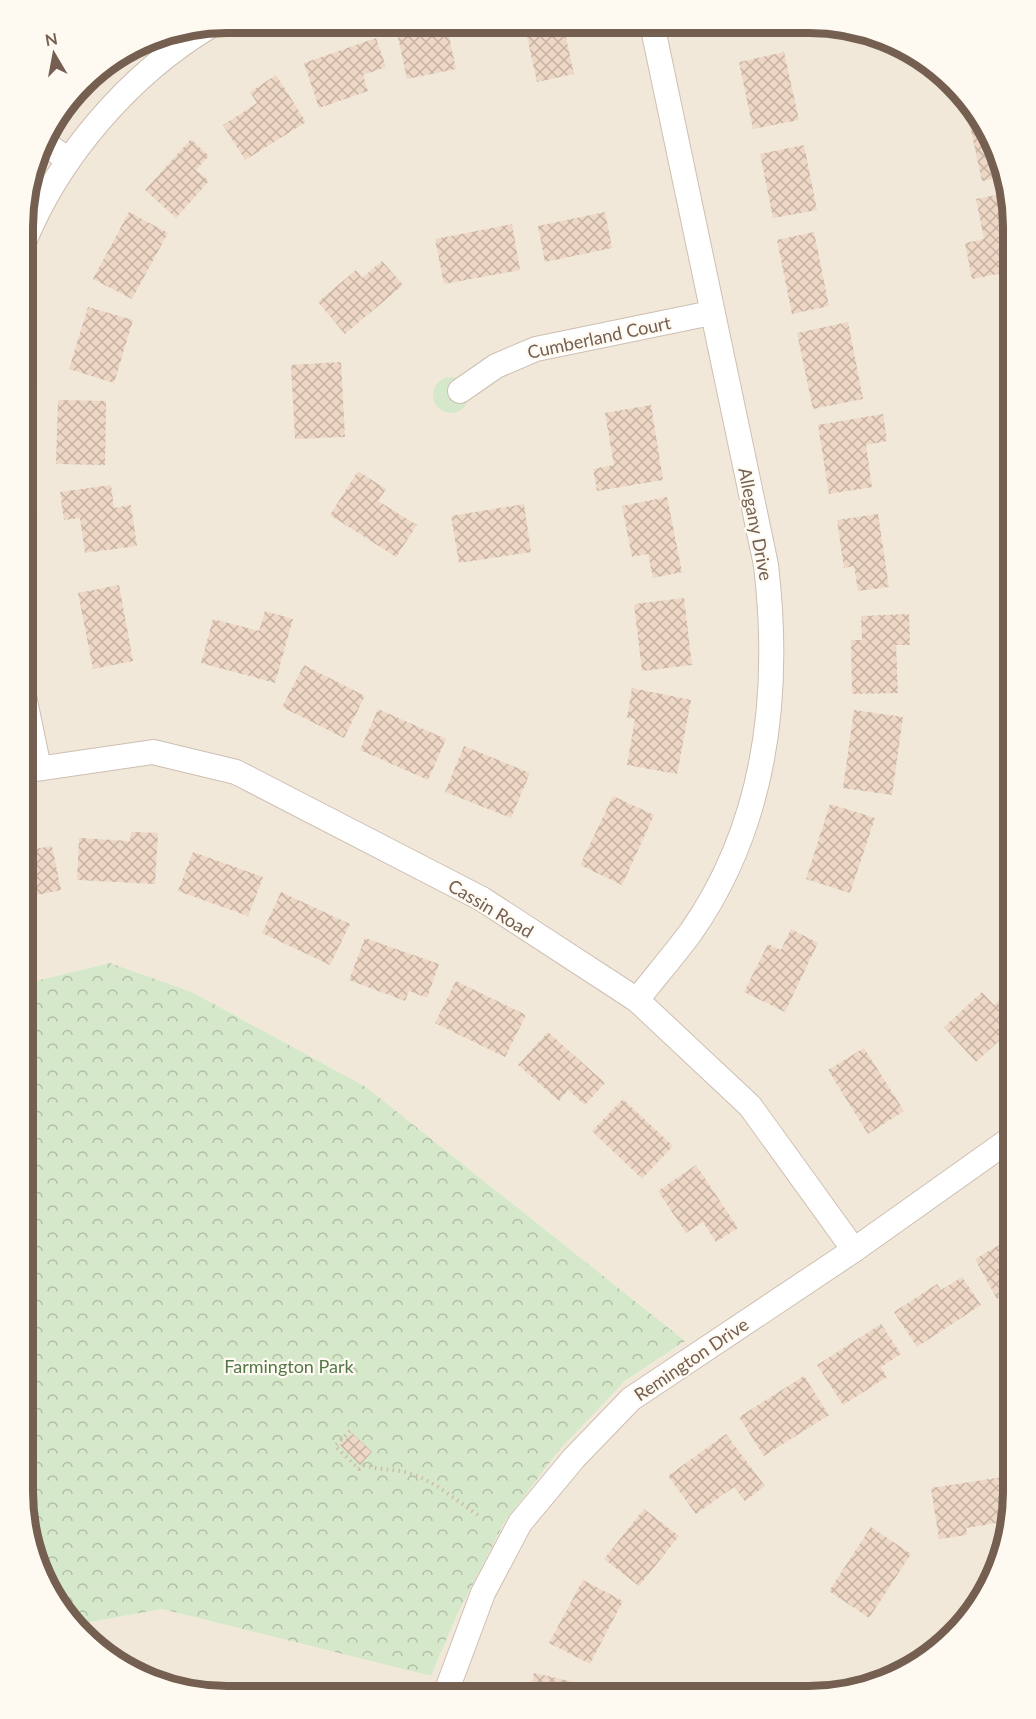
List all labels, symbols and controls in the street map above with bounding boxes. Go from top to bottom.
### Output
north arrow [24,24,84,84]
text: N [44,28,59,49]
street label: Cumberland Court [525,311,673,363]
street label: Allegany Drive [734,466,778,582]
street label: Cassin Road [444,874,538,942]
street label: Remington Drive [630,1313,752,1405]
park label: Farmington Park [224,1355,355,1377]

